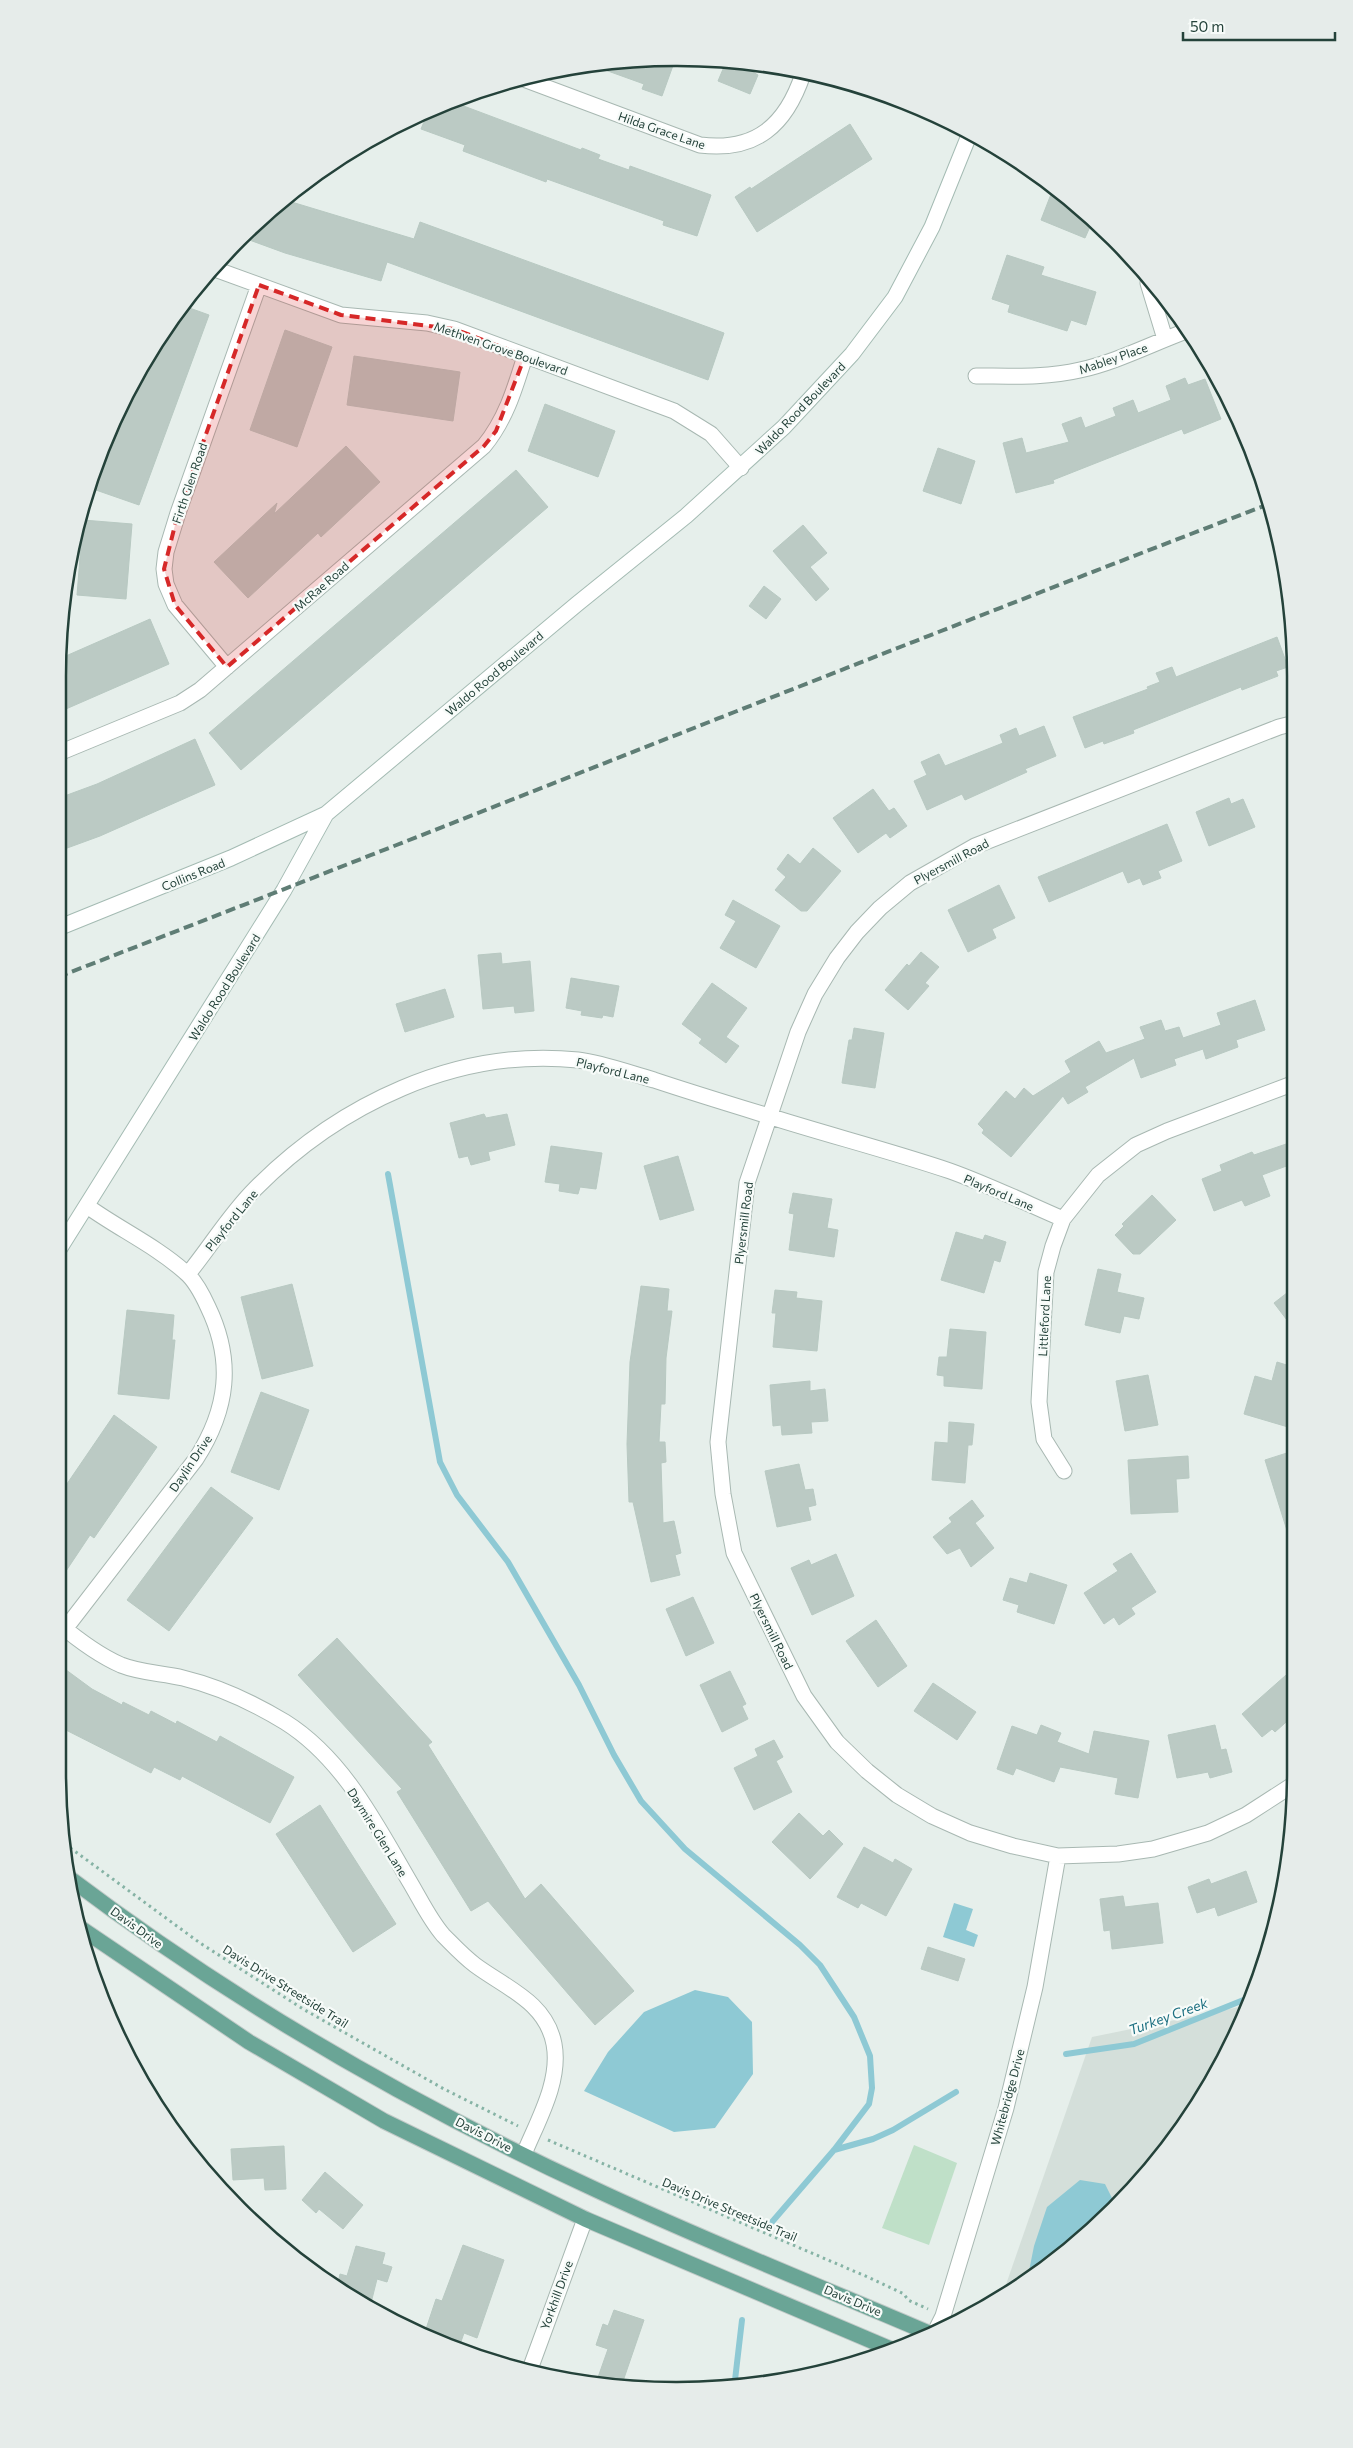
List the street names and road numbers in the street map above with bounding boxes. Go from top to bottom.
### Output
street label: Hilda Grace Lane [617,109,707,151]
street label: Methven Grove Boulevard [432,319,570,377]
street label: Mabley Place [1077,340,1149,376]
street label: Waldo Rood Boulevard [752,359,848,457]
street label: Firth Glen Road [169,441,209,525]
street label: McRae Road [291,558,351,614]
street label: Waldo Rood Boulevard [442,628,546,718]
street label: Plyersmill Road [911,835,991,887]
street label: Collins Road [159,855,227,893]
street label: Waldo Rood Boulevard [185,931,263,1043]
street label: Playford Lane [575,1054,651,1086]
street label: Playford Lane [962,1171,1036,1213]
street label: Plyersmill Road [731,1181,755,1265]
street label: Playford Lane [202,1187,260,1253]
street label: Littleford Lane [1035,1275,1053,1357]
street label: Daylin Drive [166,1432,214,1494]
street label: Plyersmill Road [748,1591,796,1671]
street label: Daymire Glen Lane [345,1785,411,1879]
street label: Davis Drive [108,1903,166,1951]
street label: Davis Drive Streetside Trail [221,1942,351,2030]
street label: Whitebridge Drive [987,2047,1027,2147]
street label: Davis Drive [454,2114,514,2154]
street label: Davis Drive Streetside Trail [660,2174,800,2244]
street label: Yorkhill Drive [537,2259,575,2331]
street label: Davis Drive [822,2282,884,2318]

